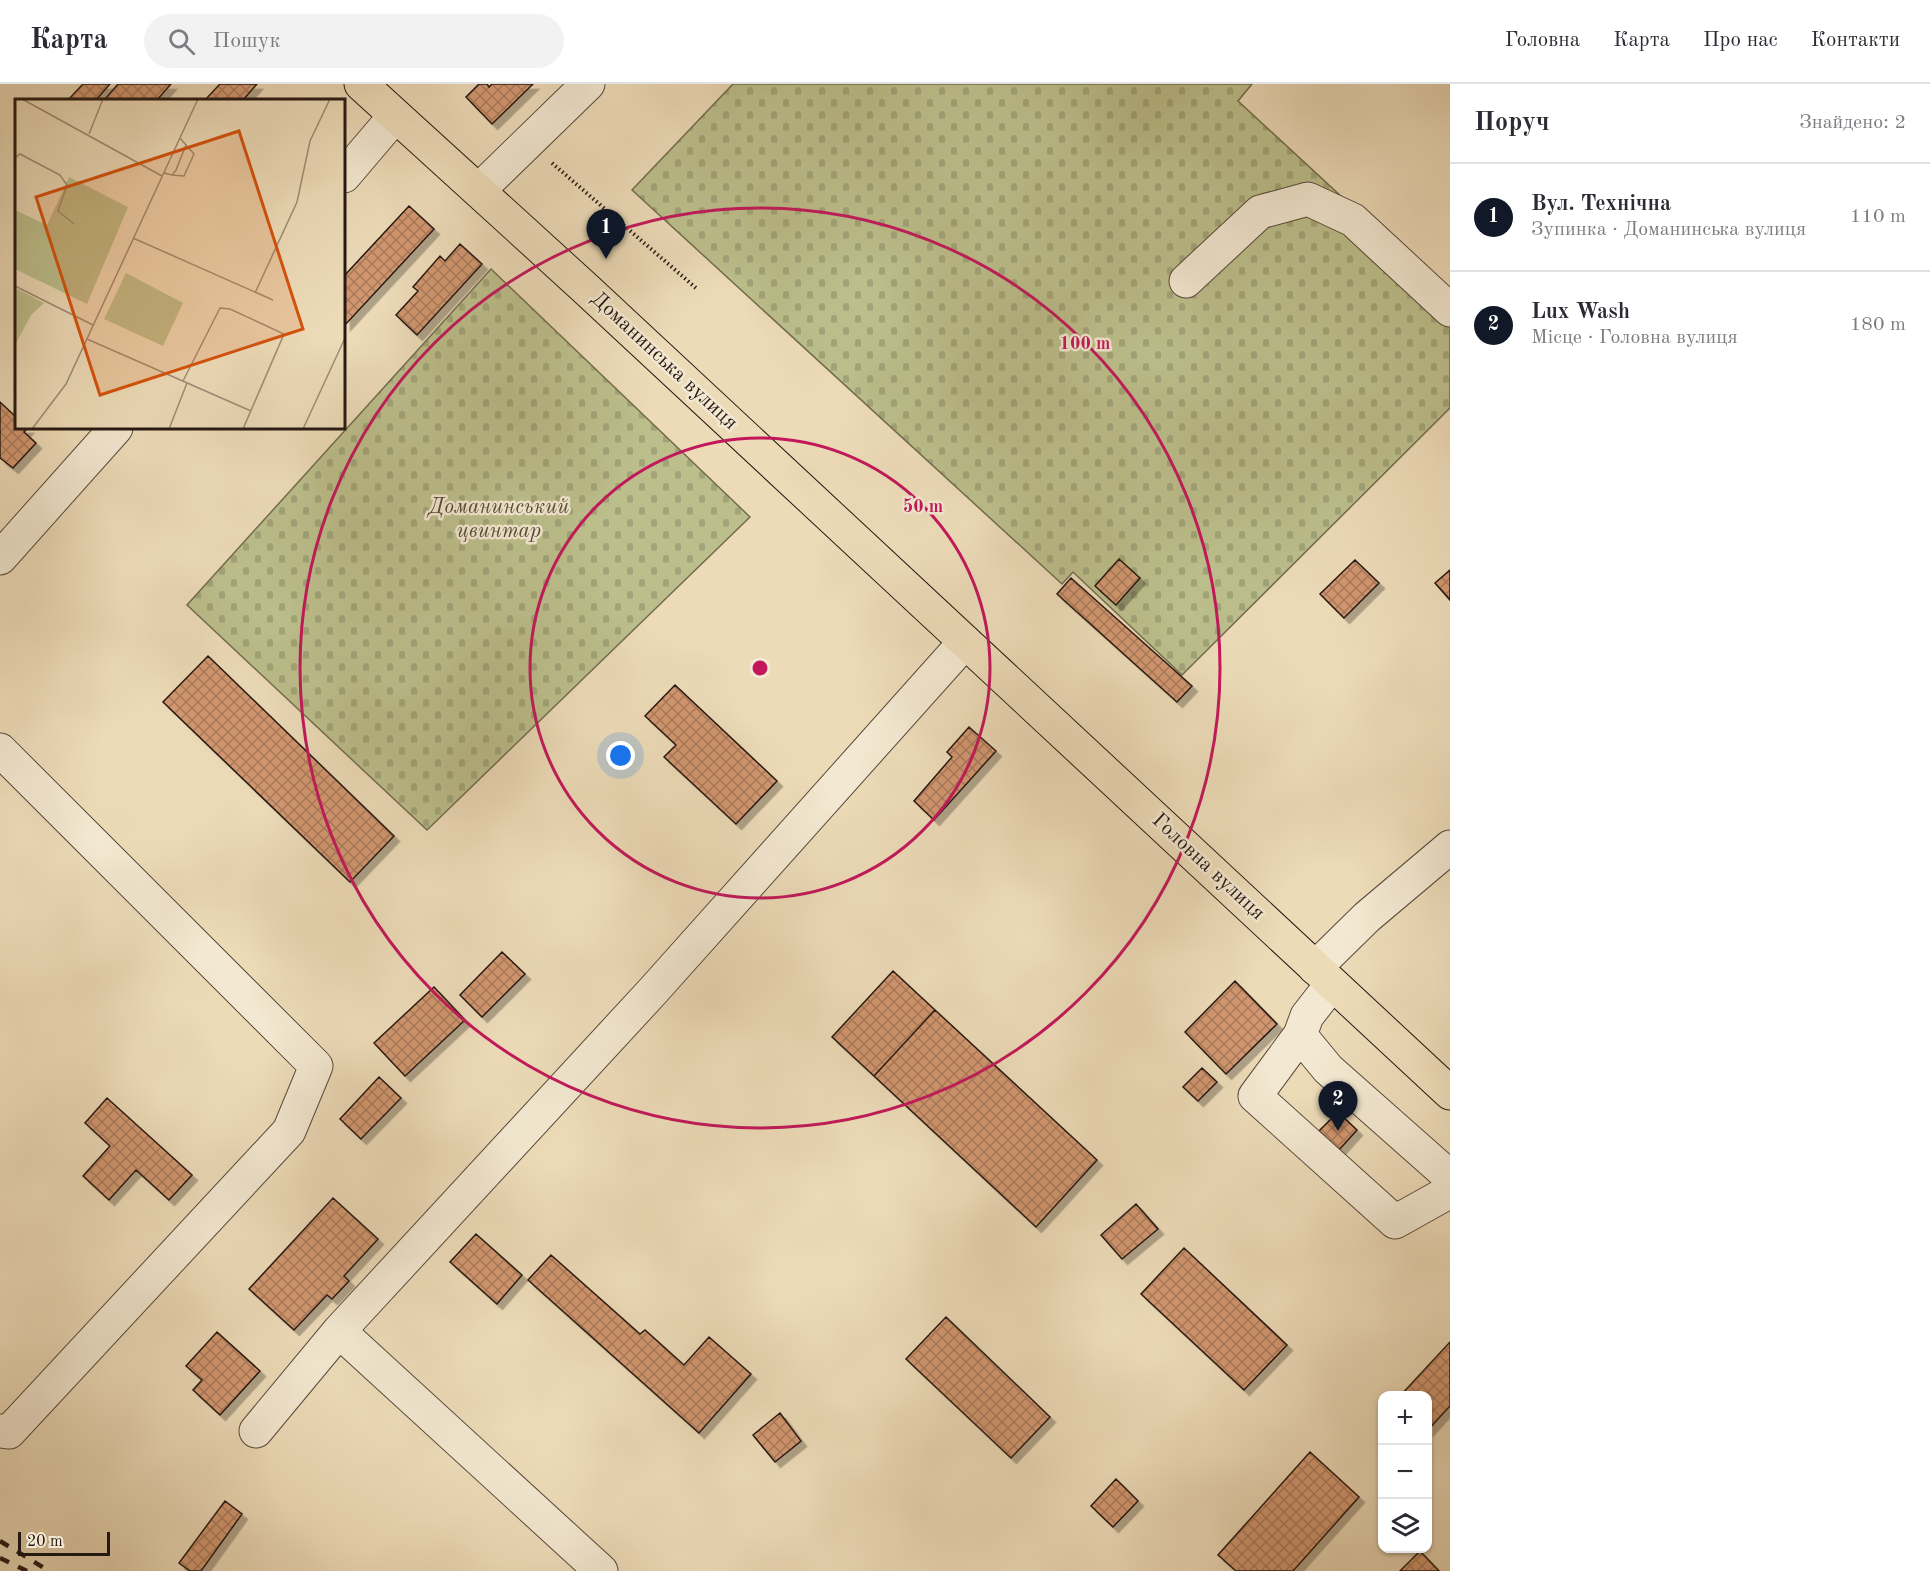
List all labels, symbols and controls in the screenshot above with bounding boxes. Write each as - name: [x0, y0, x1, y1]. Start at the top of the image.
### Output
- search box: [144, 14, 564, 68]
- icon: search: [165, 25, 198, 58]
- text: Карта: [30, 27, 108, 55]
- text: Пошук: [213, 30, 281, 52]
- text: Головна: [1505, 30, 1580, 51]
- text: Карта: [1613, 30, 1670, 51]
- text: Про нас: [1703, 30, 1778, 51]
- text: Контакти: [1811, 30, 1900, 51]
- inset map: [15, 99, 345, 429]
- text: Поруч: [1474, 110, 1550, 136]
- text: Знайдено: 2: [1799, 113, 1906, 133]
- text: Вул. Технічна: [1531, 193, 1671, 215]
- text: 1: [1488, 207, 1499, 227]
- text: 110 m: [1850, 207, 1906, 227]
- pin: 1: [586, 210, 626, 259]
- text: Зупинка · Доманинська вулиця: [1531, 220, 1806, 240]
- street label: Доманинська вулиця: [587, 288, 741, 434]
- text: Lux Wash: [1531, 301, 1630, 323]
- text: 2: [1488, 315, 1499, 335]
- text: 180 m: [1850, 315, 1906, 335]
- text: Місце · Головна вулиця: [1531, 328, 1738, 348]
- text: 100 m: [1060, 335, 1110, 353]
- park label: Доманинський цвинтар: [426, 497, 569, 542]
- text: 50 m: [903, 498, 943, 516]
- centre of rings: [750, 658, 770, 678]
- your location: [606, 741, 635, 770]
- street label: Головна вулиця: [1148, 810, 1269, 924]
- pin: 2: [1318, 1082, 1358, 1131]
- map controls: [1378, 1391, 1432, 1553]
- button: +: [1378, 1391, 1432, 1445]
- button: −: [1378, 1445, 1432, 1499]
- button: layers: [1378, 1499, 1432, 1553]
- scale bar: [18, 1529, 110, 1556]
- text: 20 m: [27, 1534, 63, 1550]

